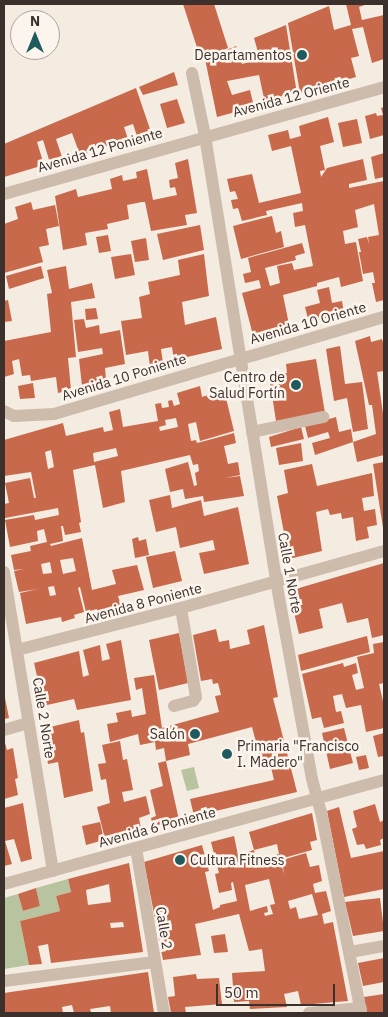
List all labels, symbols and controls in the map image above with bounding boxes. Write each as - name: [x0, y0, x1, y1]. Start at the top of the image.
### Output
- north arrow: [10, 10, 60, 60]
- text: N: [30, 12, 40, 30]
- place label: Departamentos: [194, 47, 292, 63]
- marker: Departamentos: [296, 49, 308, 61]
- street label: Avenida 12 Oriente: [231, 73, 351, 121]
- street label: Avenida 12 Poniente: [36, 124, 164, 176]
- street label: Avenida 10 Oriente: [248, 298, 368, 348]
- street label: Avenida 10 Poniente: [60, 350, 188, 404]
- place label: Centro de Salud Fortín: [209, 369, 285, 402]
- marker: Centro de Salud Fortín: [289, 378, 303, 392]
- street label: Calle 1 Norte: [275, 531, 305, 615]
- street label: Avenida 8 Poniente: [82, 579, 204, 627]
- street label: Calle 2 Norte: [29, 676, 59, 760]
- place label: Salón: [150, 726, 185, 742]
- marker: Salón: [189, 728, 201, 740]
- place label: Primaria "Francisco I. Madero": [237, 738, 359, 770]
- marker: Primaria "Francisco I. Madero": [221, 748, 233, 760]
- street label: Avenida 6 Poniente: [96, 803, 218, 851]
- place label: Cultura Fitness: [190, 852, 285, 868]
- marker: Cultura Fitness: [174, 854, 186, 866]
- street label: Calle 2: [152, 905, 176, 951]
- scale bar: [218, 974, 337, 1006]
- text: 50 m: [224, 983, 259, 1002]

